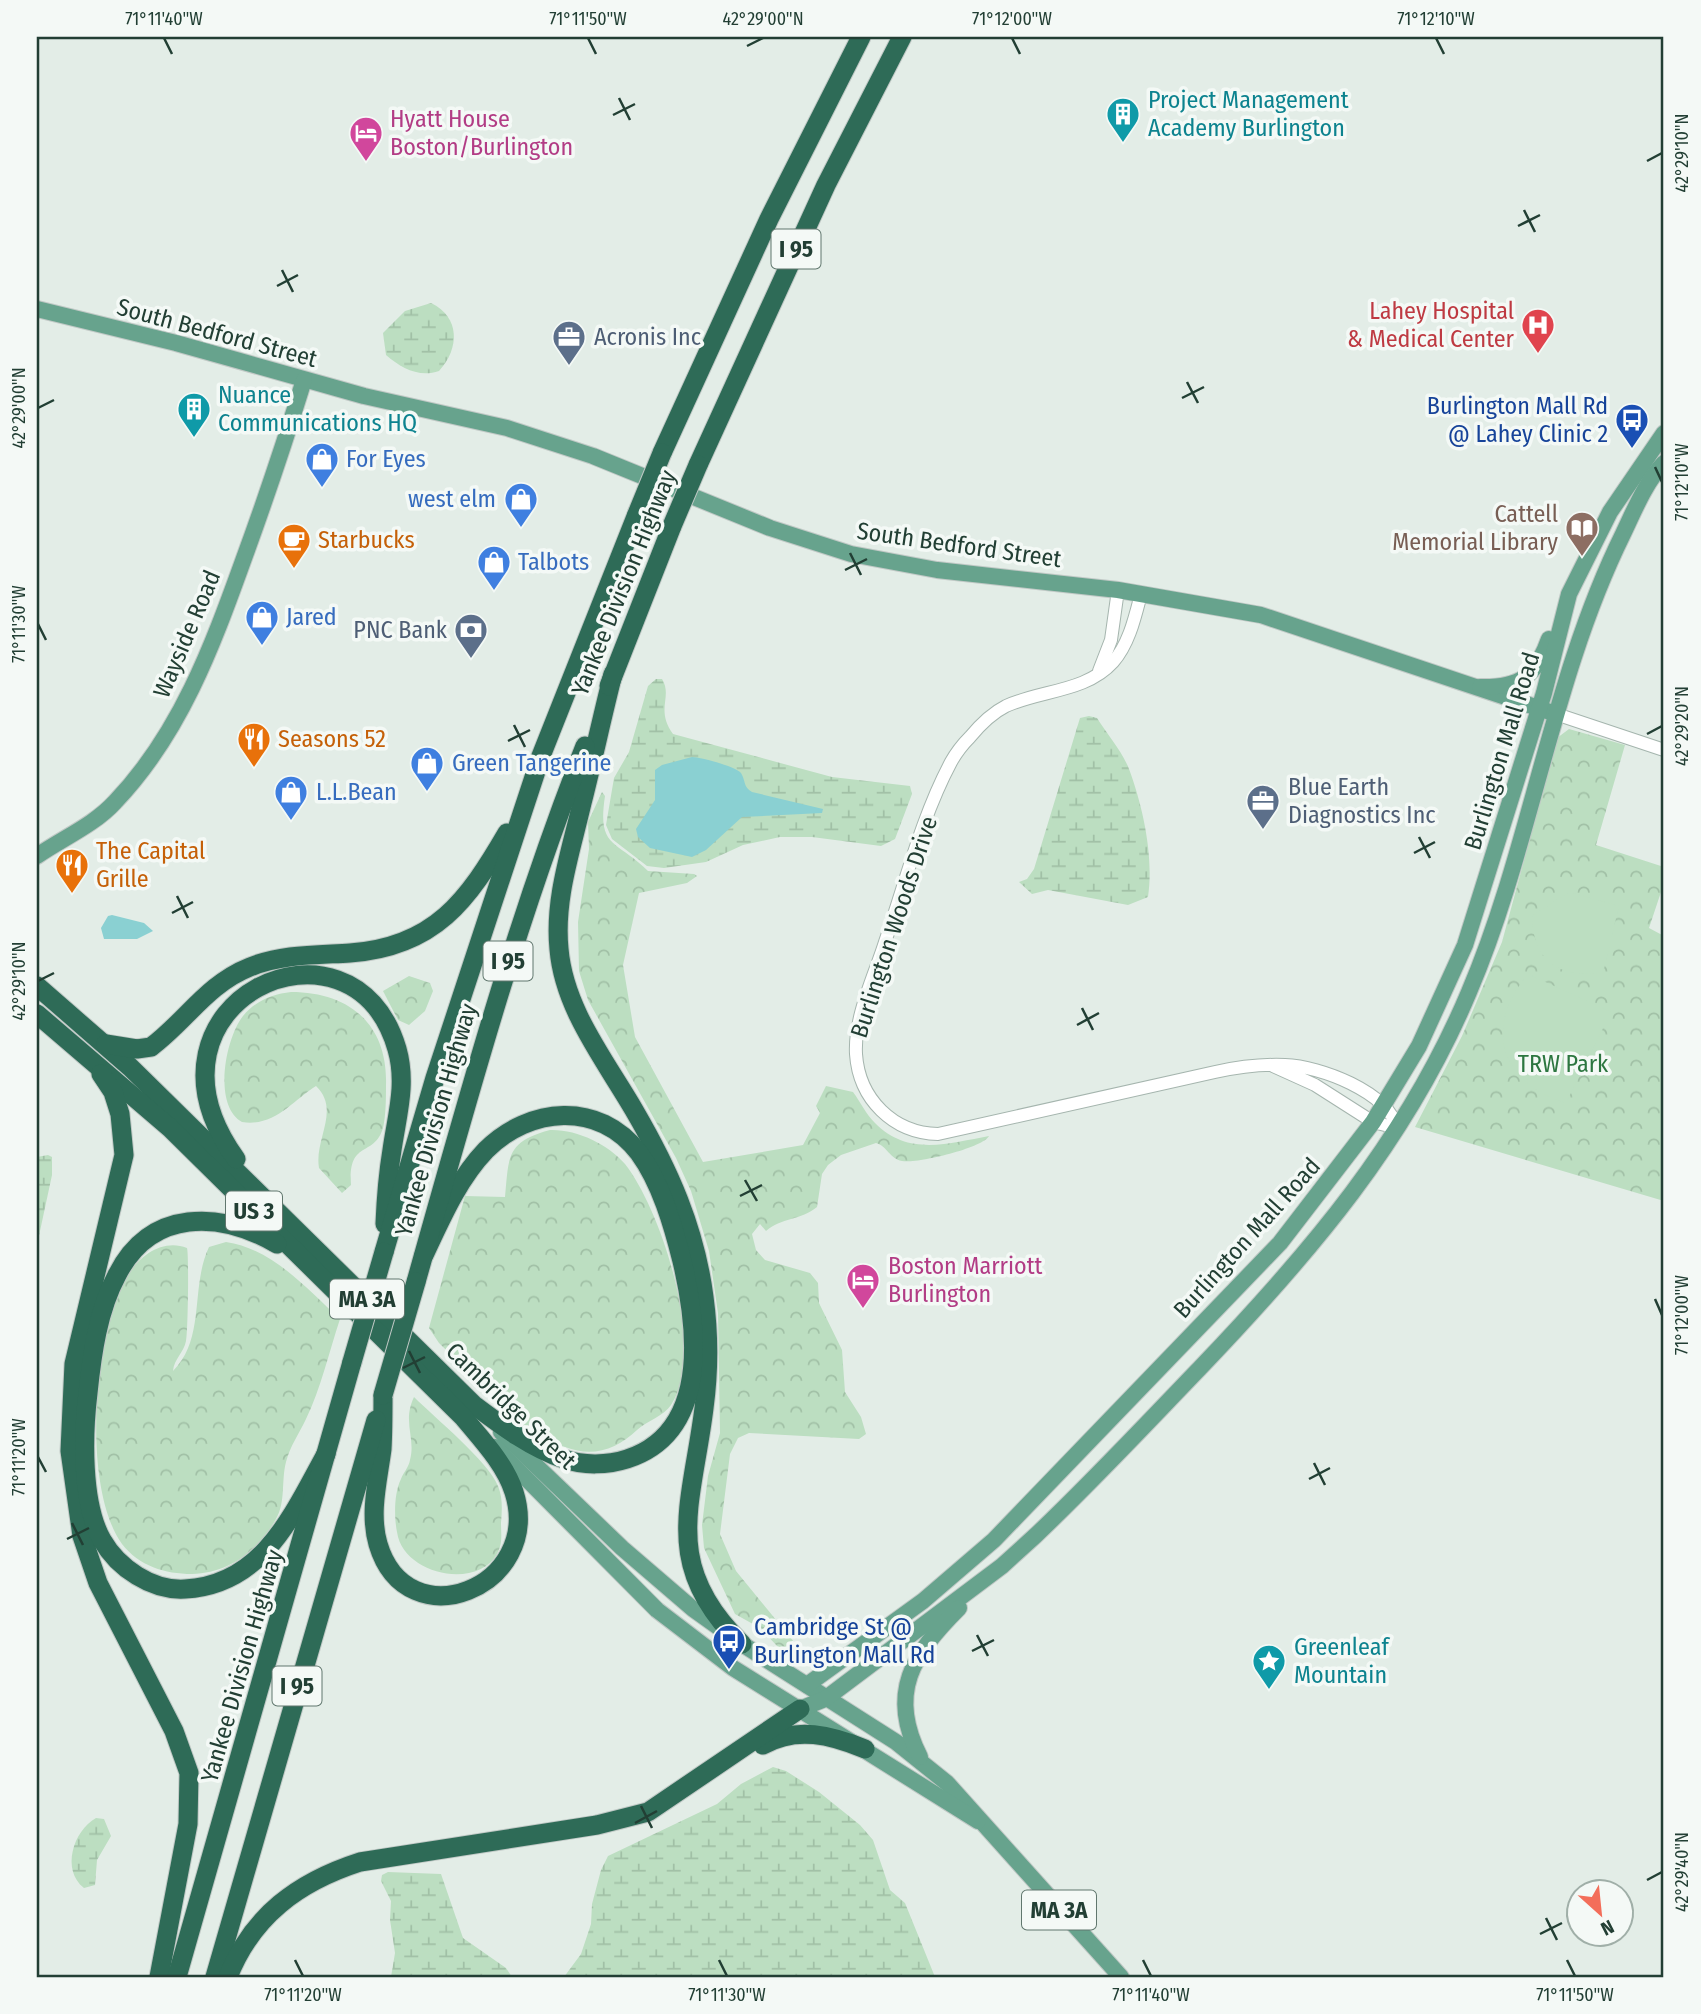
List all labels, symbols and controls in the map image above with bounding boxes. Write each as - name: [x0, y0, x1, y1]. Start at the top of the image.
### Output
- text: 71°11'40"W: [125, 8, 203, 30]
- text: 71°11'50"W: [549, 8, 627, 30]
- text: 42°29'00"N: [722, 8, 804, 30]
- text: 71°12'00"W: [972, 8, 1052, 30]
- text: 71°12'10"W: [1397, 8, 1475, 30]
- place label: Project Management Academy Burlington: [1148, 86, 1349, 142]
- building icon: Project Management Academy Burlington: [1104, 95, 1142, 144]
- place label: Hyatt House Boston/Burlington: [390, 105, 573, 161]
- text: 42°29'10"N: [1671, 113, 1693, 193]
- hotel icon: Hyatt House Boston/Burlington: [347, 114, 385, 163]
- road number: I 95: [772, 230, 820, 268]
- street label: South Bedford Street: [114, 293, 320, 373]
- place label: Lahey Hospital & Medical Center: [1347, 297, 1515, 353]
- hospital icon: Lahey Hospital & Medical Center: [1519, 306, 1557, 355]
- office icon: Acronis Inc: [550, 318, 588, 367]
- place label: Acronis Inc: [594, 323, 701, 351]
- text: 42°29'00"N: [8, 367, 30, 449]
- place label: Nuance Communications HQ: [218, 381, 417, 437]
- building icon: Nuance Communications HQ: [175, 390, 213, 439]
- place label: Burlington Mall Rd @ Lahey Clinic 2: [1427, 392, 1608, 448]
- bus stop icon: Burlington Mall Rd @ Lahey Clinic 2: [1613, 401, 1651, 450]
- shop icon: For Eyes: [303, 440, 341, 489]
- text: 71°12'10"W: [1671, 443, 1693, 521]
- place label: For Eyes: [346, 445, 426, 473]
- street label: Yankee Division Highway: [566, 466, 682, 700]
- shop icon: west elm: [502, 480, 540, 529]
- place label: west elm: [408, 485, 496, 513]
- place label: Cattell Memorial Library: [1392, 500, 1558, 556]
- library icon: Cattell Memorial Library: [1563, 509, 1601, 558]
- street label: South Bedford Street: [855, 517, 1063, 573]
- cafe icon: Starbucks: [275, 521, 313, 570]
- place label: Starbucks: [318, 526, 415, 554]
- shop icon: Talbots: [475, 543, 513, 592]
- place label: Talbots: [518, 548, 589, 576]
- street label: Wayside Road: [148, 566, 226, 702]
- text: 71°11'30"W: [8, 585, 30, 663]
- shop icon: Jared: [243, 598, 281, 647]
- place label: Jared: [286, 603, 337, 631]
- bank icon: PNC Bank: [452, 611, 490, 660]
- place label: PNC Bank: [353, 616, 448, 644]
- street label: Burlington Mall Road: [1459, 649, 1545, 853]
- text: 42°29'20"N: [1671, 686, 1693, 766]
- restaurant icon: Seasons 52: [235, 720, 273, 769]
- place label: Seasons 52: [278, 725, 386, 753]
- shop icon: Green Tangerine: [408, 744, 446, 793]
- place label: Green Tangerine: [452, 749, 611, 777]
- shop icon: L.L.Bean: [272, 773, 310, 822]
- place label: Blue Earth Diagnostics Inc: [1288, 773, 1436, 829]
- place label: L.L.Bean: [316, 778, 397, 806]
- office icon: Blue Earth Diagnostics Inc: [1244, 782, 1282, 831]
- street label: Burlington Woods Drive: [845, 813, 943, 1041]
- place label: The Capital Grille: [96, 837, 205, 893]
- restaurant icon: The Capital Grille: [53, 846, 91, 895]
- text: 42°29'10"N: [8, 941, 30, 1021]
- road number: I 95: [484, 942, 532, 980]
- street label: Yankee Division Highway: [389, 1000, 483, 1240]
- park label: TRW Park: [1518, 1050, 1609, 1078]
- street label: Burlington Mall Road: [1168, 1152, 1326, 1324]
- road number: US 3: [226, 1192, 282, 1230]
- place label: Boston Marriott Burlington: [888, 1252, 1042, 1308]
- hotel icon: Boston Marriott Burlington: [844, 1261, 882, 1310]
- text: 71°12'00"W: [1671, 1275, 1693, 1355]
- road number: MA 3A: [330, 1280, 404, 1318]
- street label: Cambridge Street: [440, 1337, 582, 1475]
- text: 71°11'20"W: [8, 1418, 30, 1496]
- street label: Yankee Division Highway: [195, 1546, 289, 1786]
- place label: Cambridge St @ Burlington Mall Rd: [754, 1613, 935, 1669]
- bus stop icon: Cambridge St @ Burlington Mall Rd: [710, 1622, 748, 1671]
- place label: Greenleaf Mountain: [1294, 1633, 1390, 1689]
- place icon: Greenleaf Mountain: [1250, 1642, 1288, 1691]
- road number: I 95: [272, 1666, 322, 1706]
- text: 42°29'40"N: [1671, 1832, 1693, 1912]
- north arrow: [1564, 1878, 1634, 1948]
- road number: MA 3A: [1022, 1890, 1096, 1929]
- text: N: [1597, 1915, 1618, 1941]
- text: 71°11'20"W: [264, 1984, 342, 2006]
- text: 71°11'30"W: [688, 1984, 766, 2006]
- text: 71°11'40"W: [1112, 1984, 1190, 2006]
- text: 71°11'50"W: [1536, 1984, 1614, 2006]

